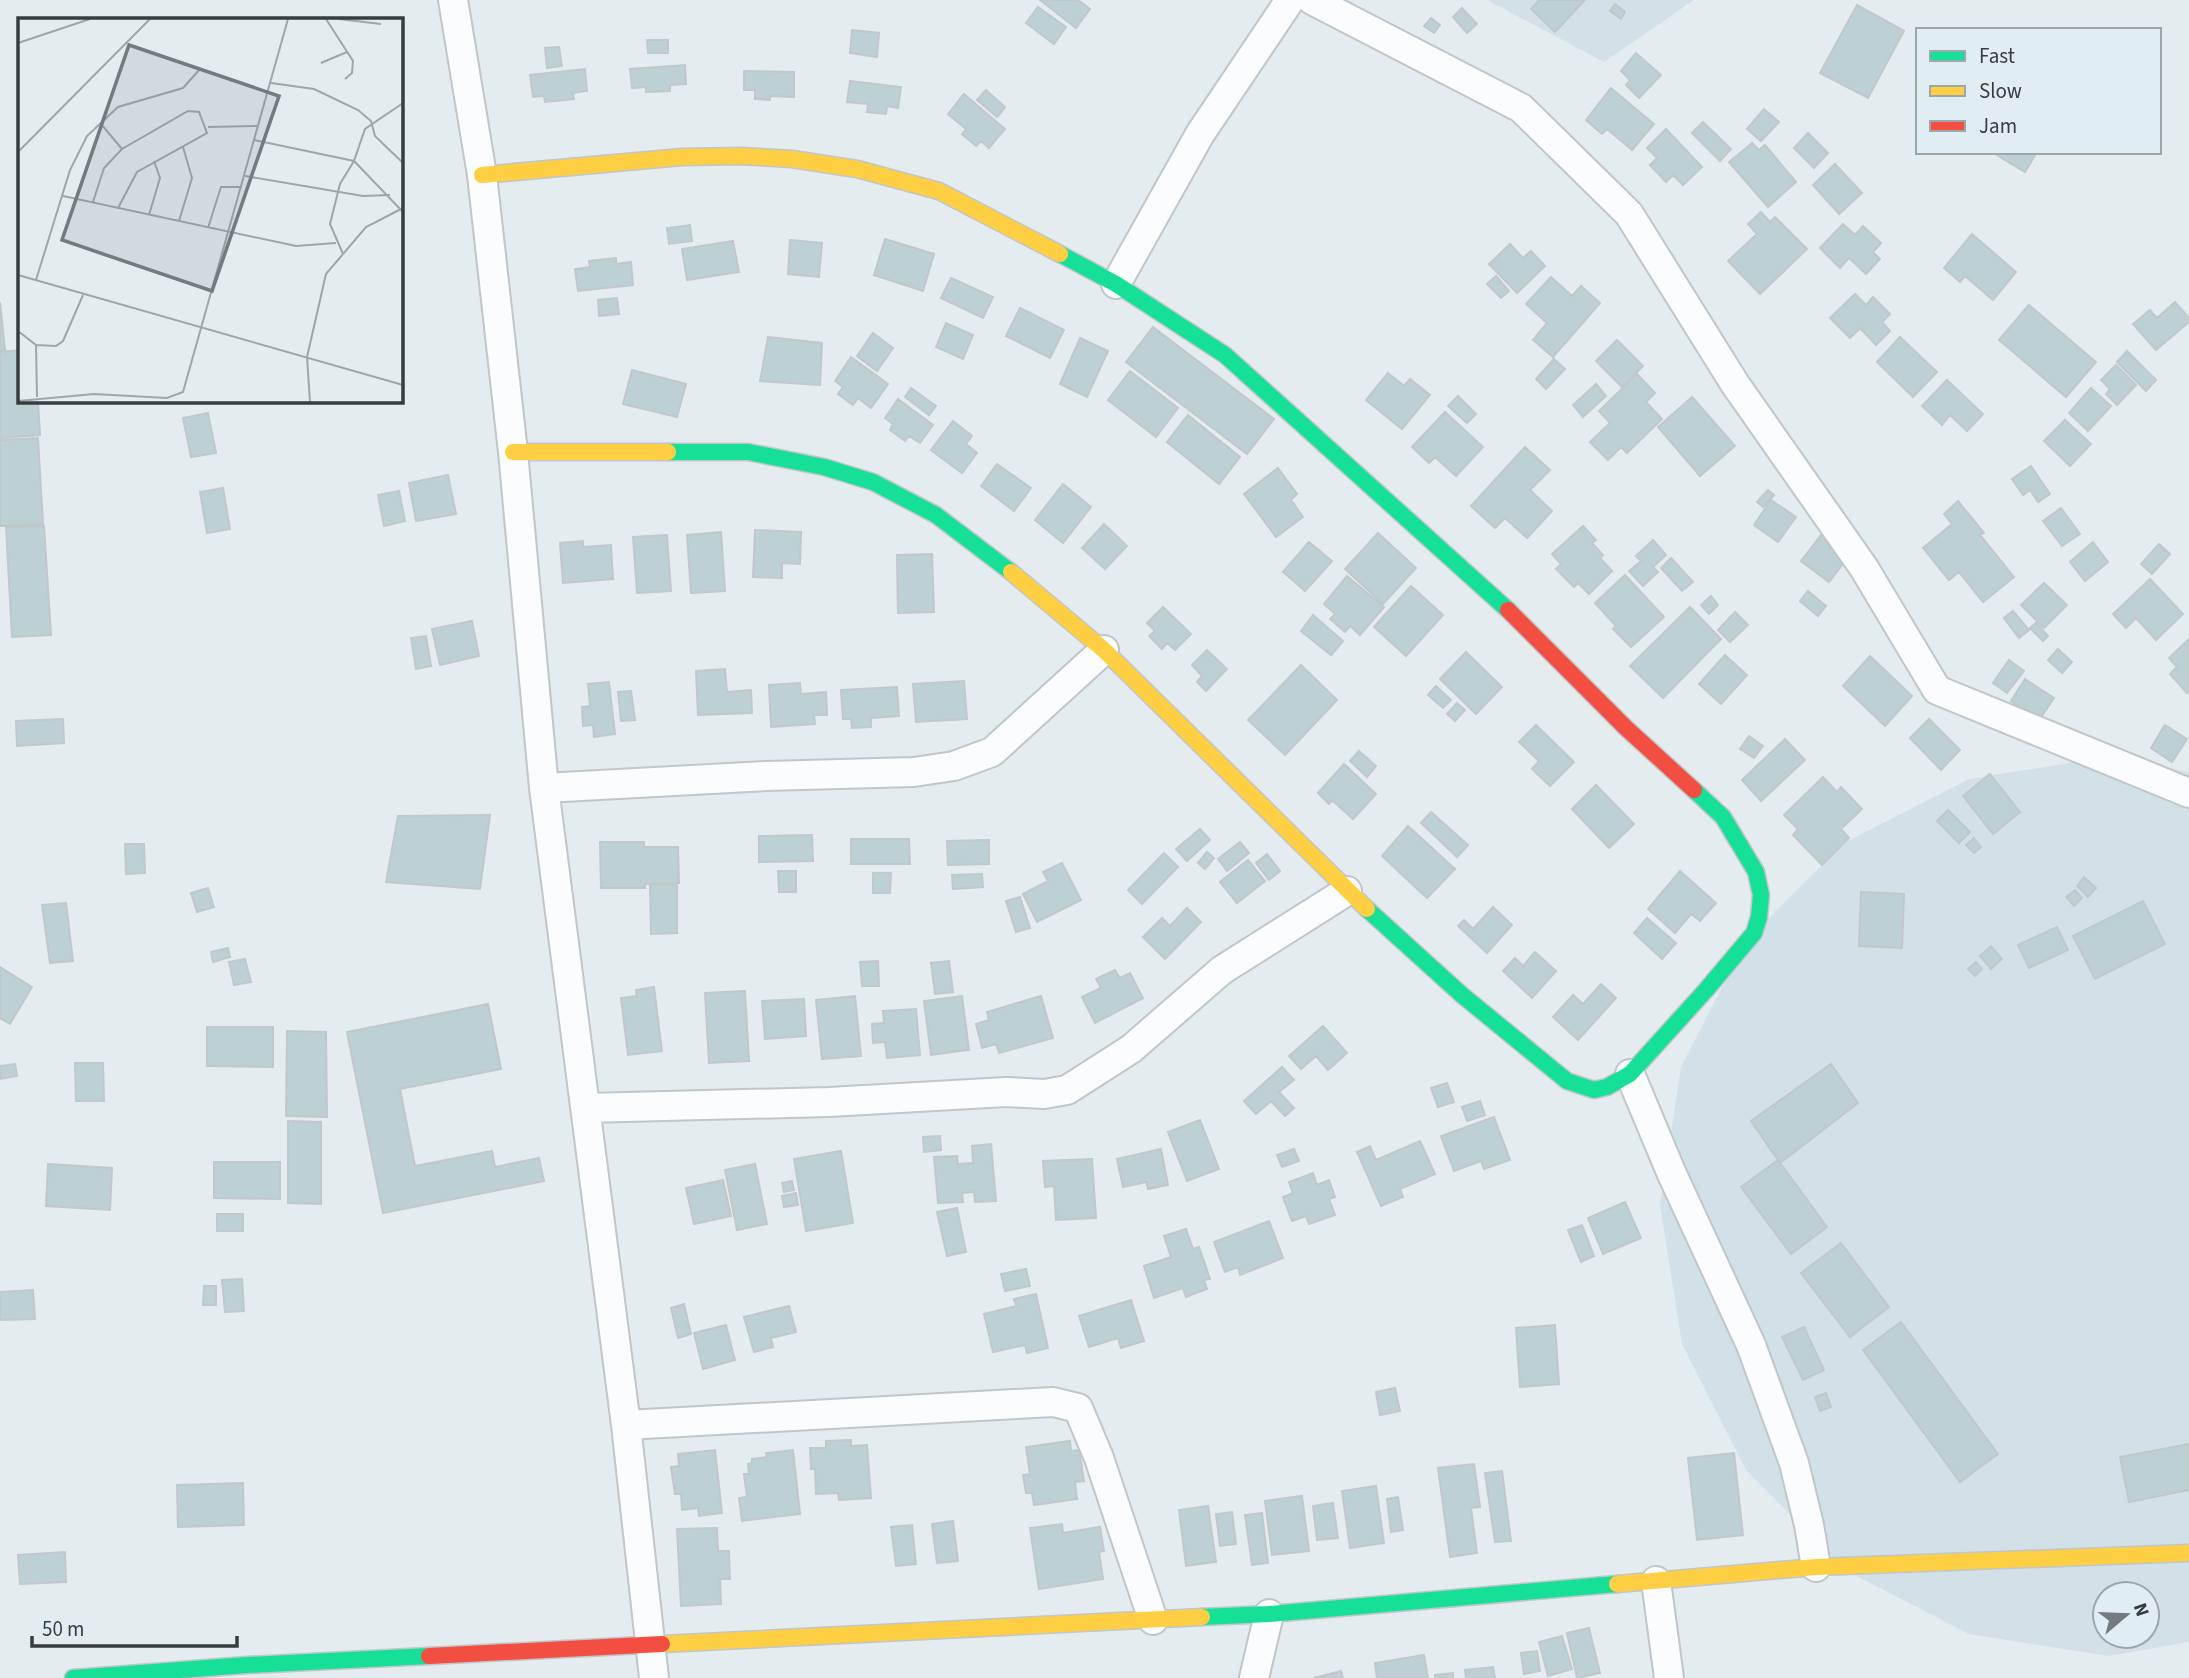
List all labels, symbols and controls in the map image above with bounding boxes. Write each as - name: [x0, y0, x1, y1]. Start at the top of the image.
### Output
- inset map: [18, 18, 402, 402]
- legend: [1916, 28, 2161, 154]
- text: Fast: [1979, 41, 2015, 71]
- text: Slow: [1979, 76, 2022, 106]
- text: Jam: [1979, 111, 2017, 141]
- north arrow: [2091, 1580, 2161, 1650]
- text: N: [2126, 1600, 2155, 1620]
- scale bar: [32, 1604, 236, 1648]
- text: 50 m: [42, 1614, 84, 1644]

